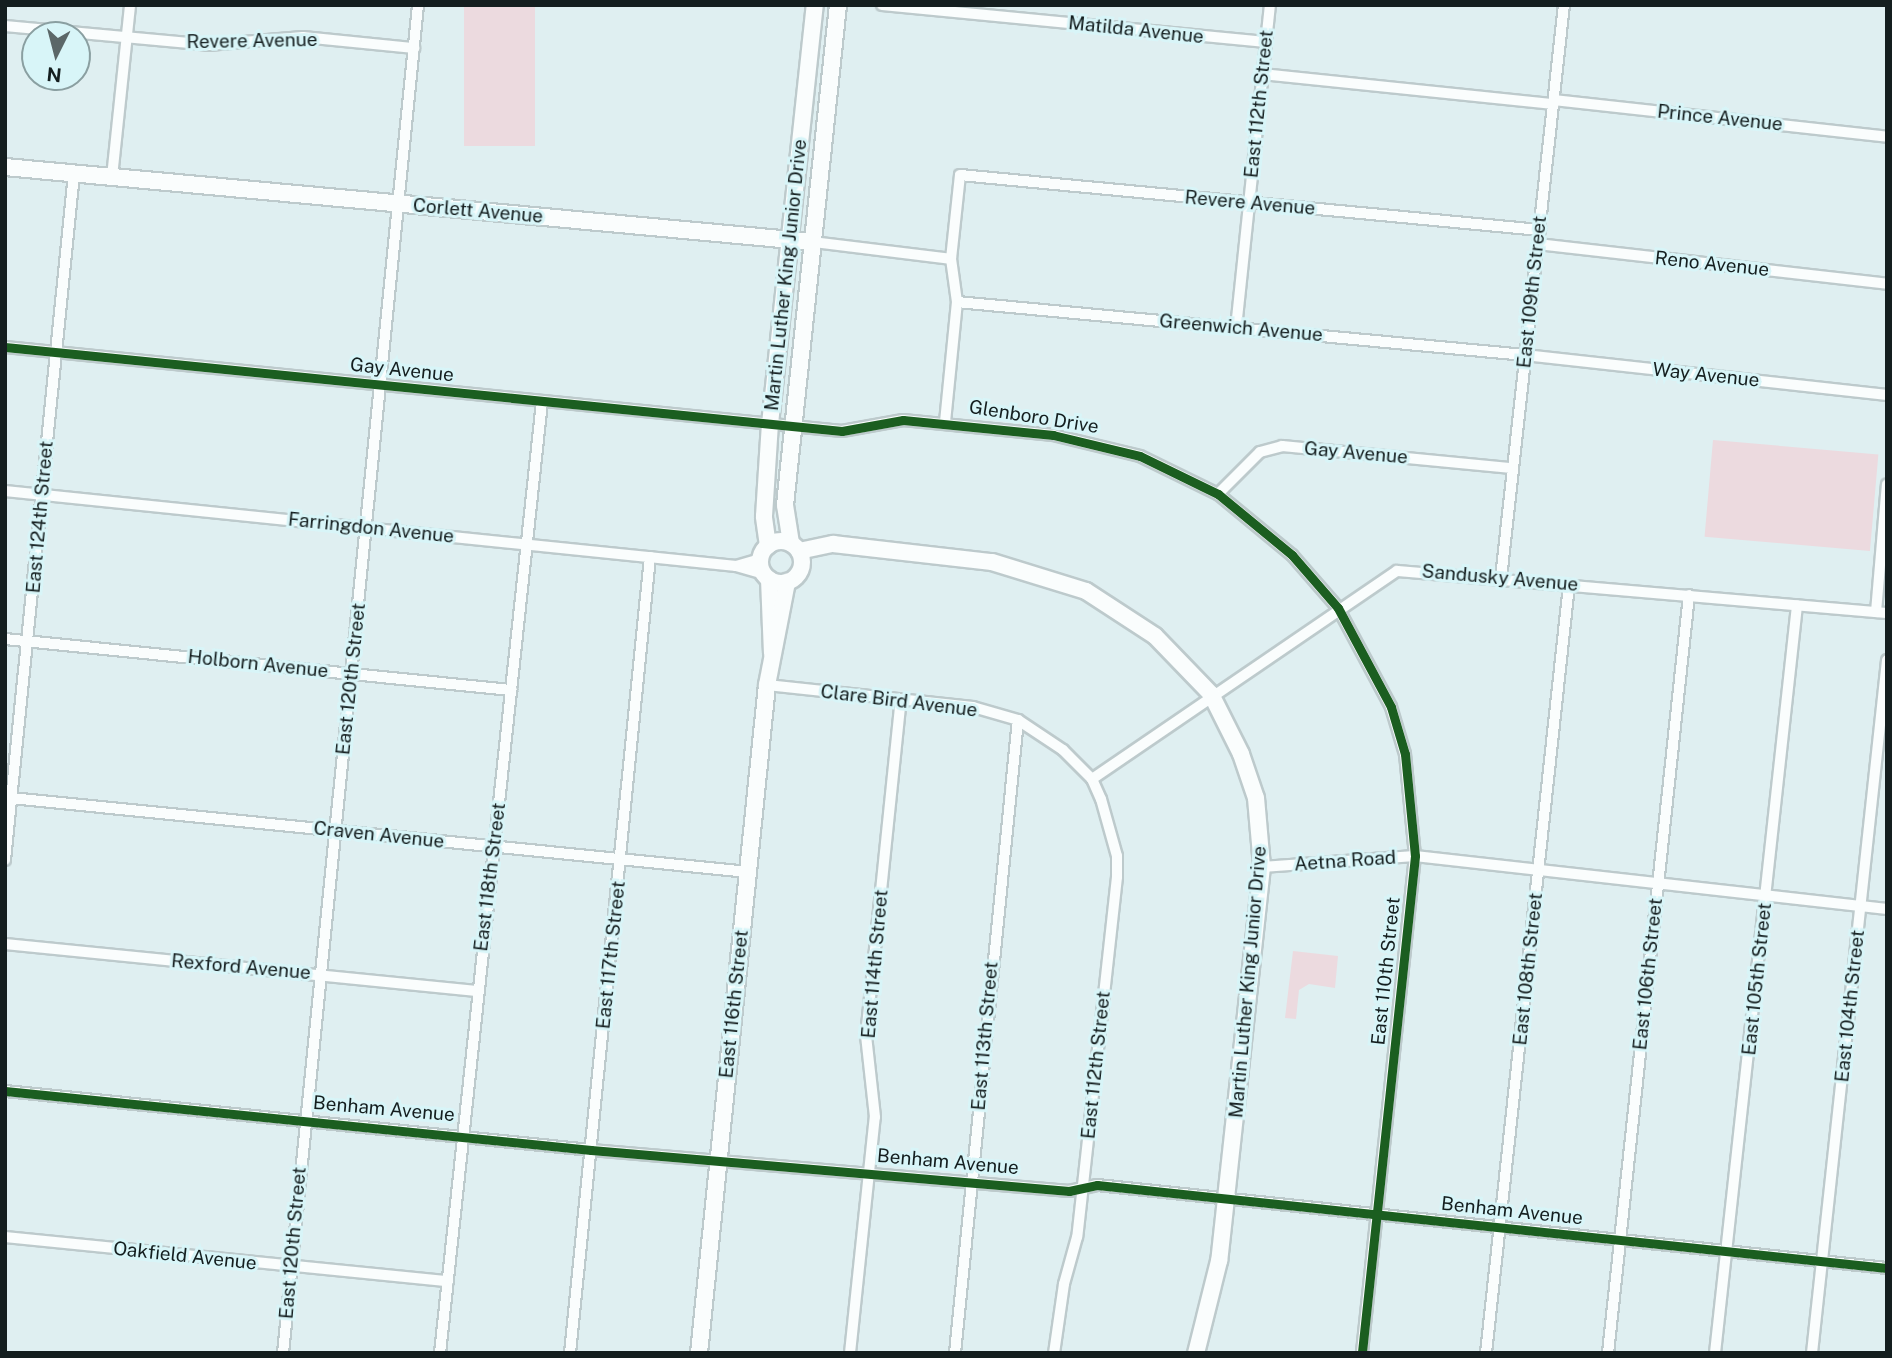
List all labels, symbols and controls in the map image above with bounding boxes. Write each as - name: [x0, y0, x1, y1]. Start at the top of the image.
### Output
- street label: Matilda Avenue: [1067, 12, 1205, 48]
- north arrow: [21, 21, 91, 91]
- street label: Revere Avenue: [186, 28, 318, 54]
- street label: East 112th Street: [1240, 29, 1278, 179]
- text: N: [45, 63, 63, 87]
- street label: Prince Avenue: [1656, 100, 1784, 136]
- street label: Martin Luther King Junior Drive: [760, 138, 812, 412]
- street label: Revere Avenue: [1184, 186, 1316, 220]
- street label: Corlett Avenue: [412, 194, 544, 228]
- street label: East 109th Street: [1513, 215, 1551, 369]
- street label: Reno Avenue: [1654, 247, 1770, 281]
- street label: Greenwich Avenue: [1158, 309, 1324, 347]
- street label: Gay Avenue: [349, 353, 455, 387]
- street label: Way Avenue: [1651, 358, 1761, 392]
- street label: Glenboro Drive: [967, 395, 1101, 439]
- street label: Gay Avenue: [1303, 437, 1409, 469]
- street label: East 124th Street: [22, 440, 58, 594]
- street label: Farringdon Avenue: [287, 508, 455, 548]
- street label: Sandusky Avenue: [1421, 560, 1579, 596]
- street label: East 120th Street: [332, 602, 370, 756]
- street label: Holborn Avenue: [187, 645, 329, 683]
- street label: Clare Bird Avenue: [819, 680, 979, 722]
- street label: East 118th Street: [470, 801, 510, 953]
- street label: Craven Avenue: [312, 817, 446, 853]
- street label: Martin Luther King Junior Drive: [1225, 845, 1271, 1119]
- street label: Aetna Road: [1293, 846, 1397, 876]
- street label: East 117th Street: [592, 880, 630, 1030]
- street label: East 114th Street: [857, 889, 893, 1039]
- street label: East 108th Street: [1509, 891, 1547, 1047]
- street label: East 110th Street: [1367, 896, 1405, 1046]
- street label: East 106th Street: [1629, 897, 1667, 1051]
- street label: East 105th Street: [1738, 901, 1776, 1057]
- street label: East 116th Street: [715, 929, 753, 1079]
- street label: East 104th Street: [1831, 929, 1869, 1083]
- street label: Rexford Avenue: [170, 950, 312, 984]
- street label: East 113th Street: [967, 961, 1003, 1111]
- street label: East 112th Street: [1077, 990, 1115, 1140]
- street label: Benham Avenue: [312, 1091, 456, 1127]
- street label: Benham Avenue: [876, 1144, 1020, 1180]
- street label: East 120th Street: [275, 1166, 311, 1320]
- street label: Benham Avenue: [1440, 1192, 1584, 1230]
- street label: Oakfield Avenue: [112, 1237, 258, 1275]

